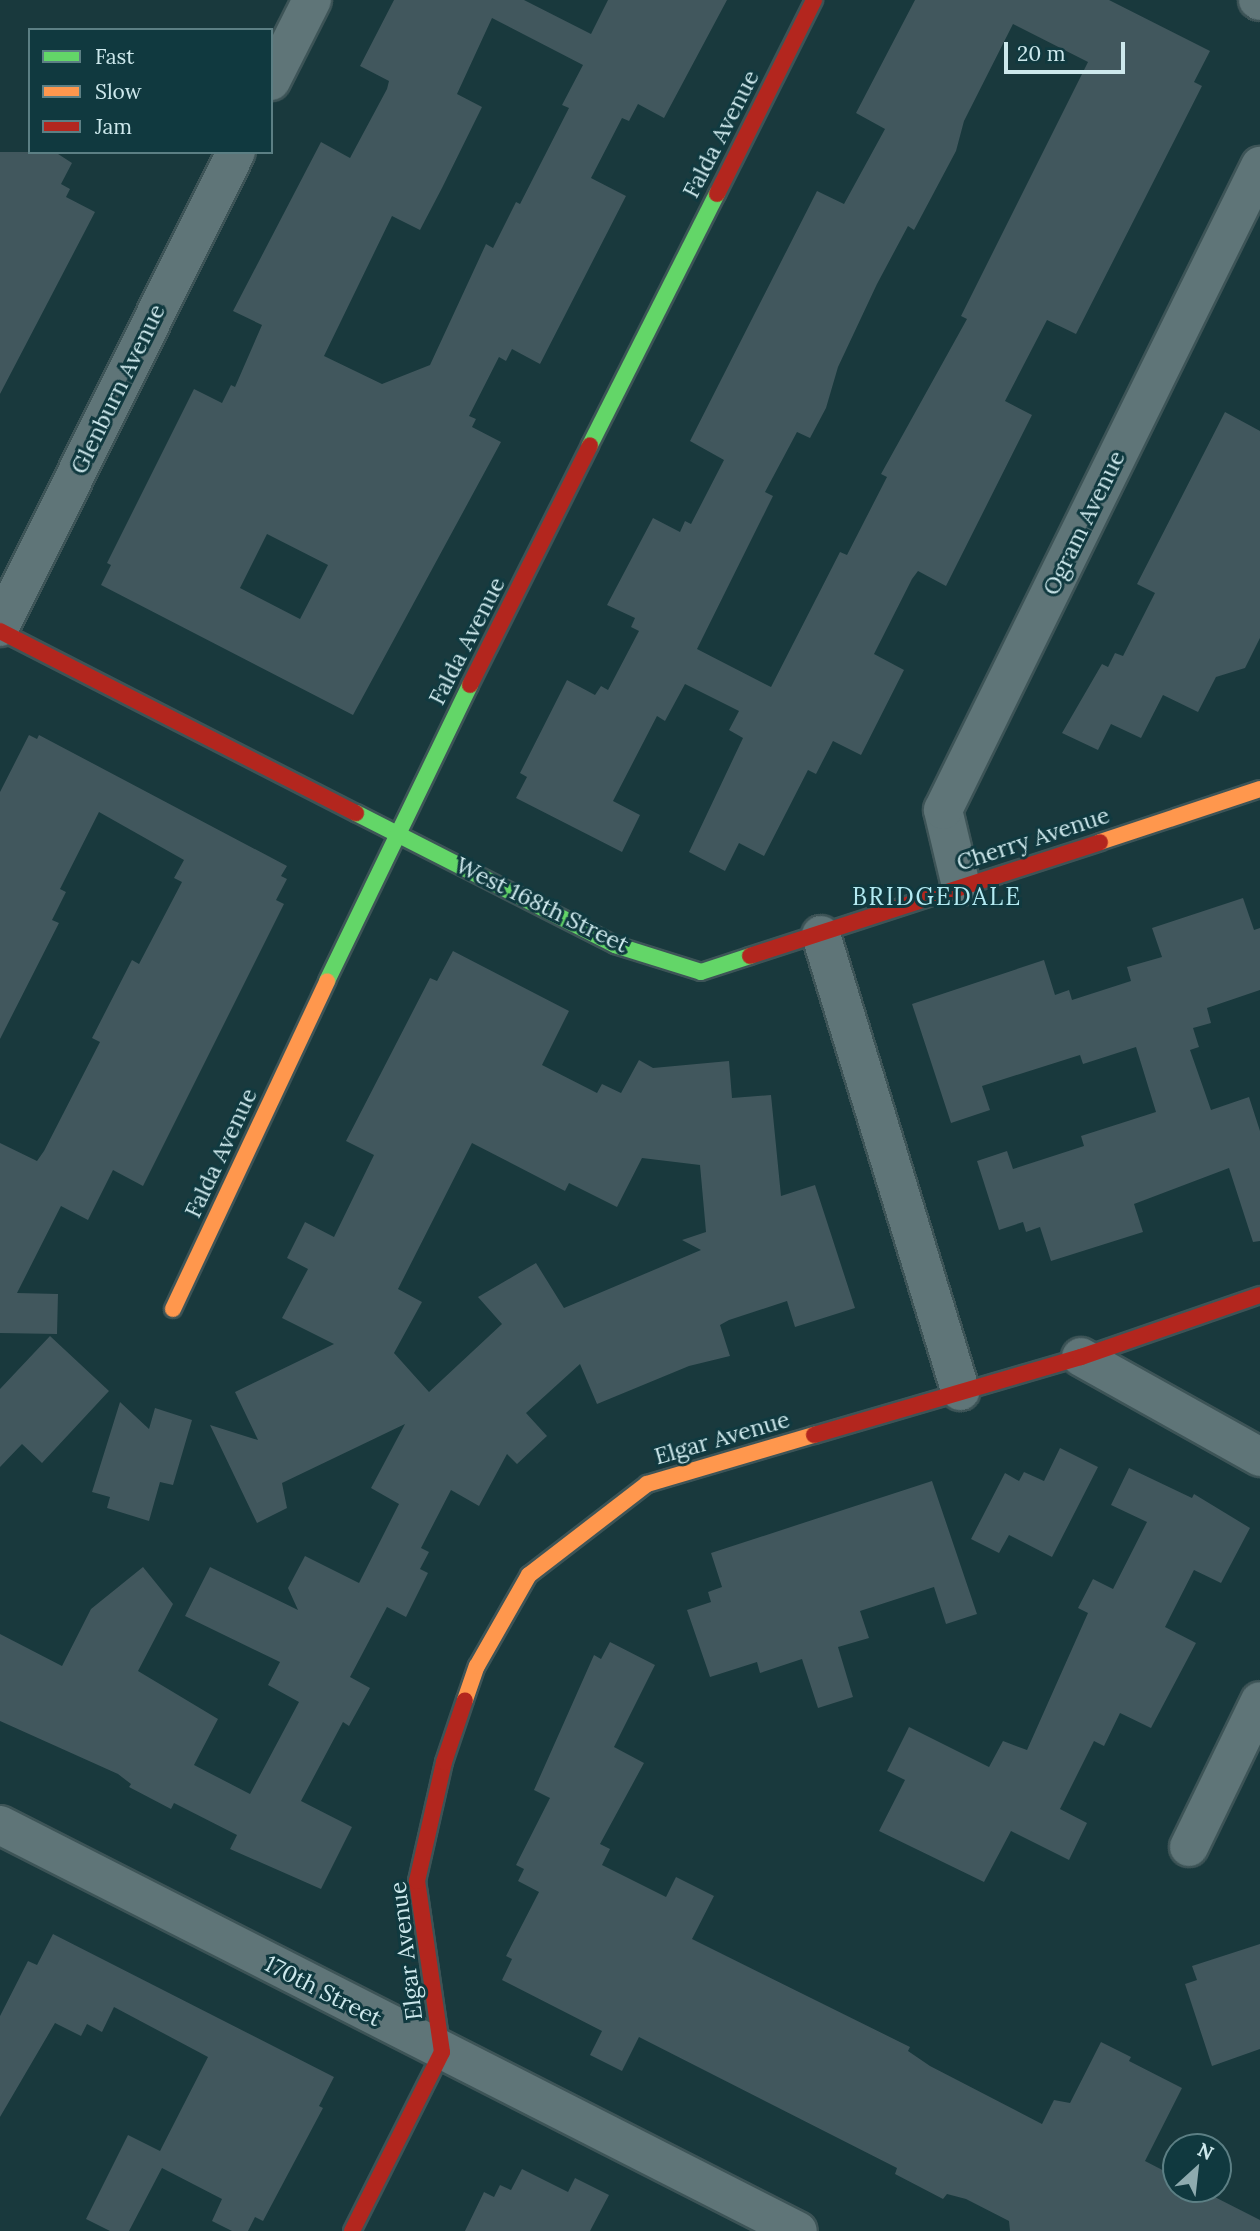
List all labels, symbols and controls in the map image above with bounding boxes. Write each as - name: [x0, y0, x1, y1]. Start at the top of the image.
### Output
- legend: [28, 28, 273, 154]
- scale bar: [1008, 28, 1129, 72]
- text: 20 m: [1017, 40, 1066, 67]
- text: Fast: [95, 43, 134, 70]
- street label: Falda Avenue: [677, 66, 765, 202]
- text: Slow: [95, 78, 142, 105]
- text: Jam: [95, 113, 132, 140]
- street label: Glenburn Avenue: [65, 300, 171, 478]
- street label: Ogram Avenue: [1037, 446, 1131, 600]
- street label: Falda Avenue: [423, 573, 511, 709]
- street label: Cherry Avenue: [953, 801, 1113, 877]
- street label: West 168th Street: [451, 851, 633, 959]
- district label: BRIDGEDALE: [853, 883, 1021, 911]
- street label: Falda Avenue: [179, 1084, 263, 1222]
- street label: Elgar Avenue: [651, 1406, 793, 1470]
- street label: Elgar Avenue: [384, 1880, 428, 2022]
- street label: 170th Street: [260, 1950, 386, 2032]
- north arrow: [1162, 2133, 1232, 2203]
- text: N: [1194, 2137, 1218, 2165]

